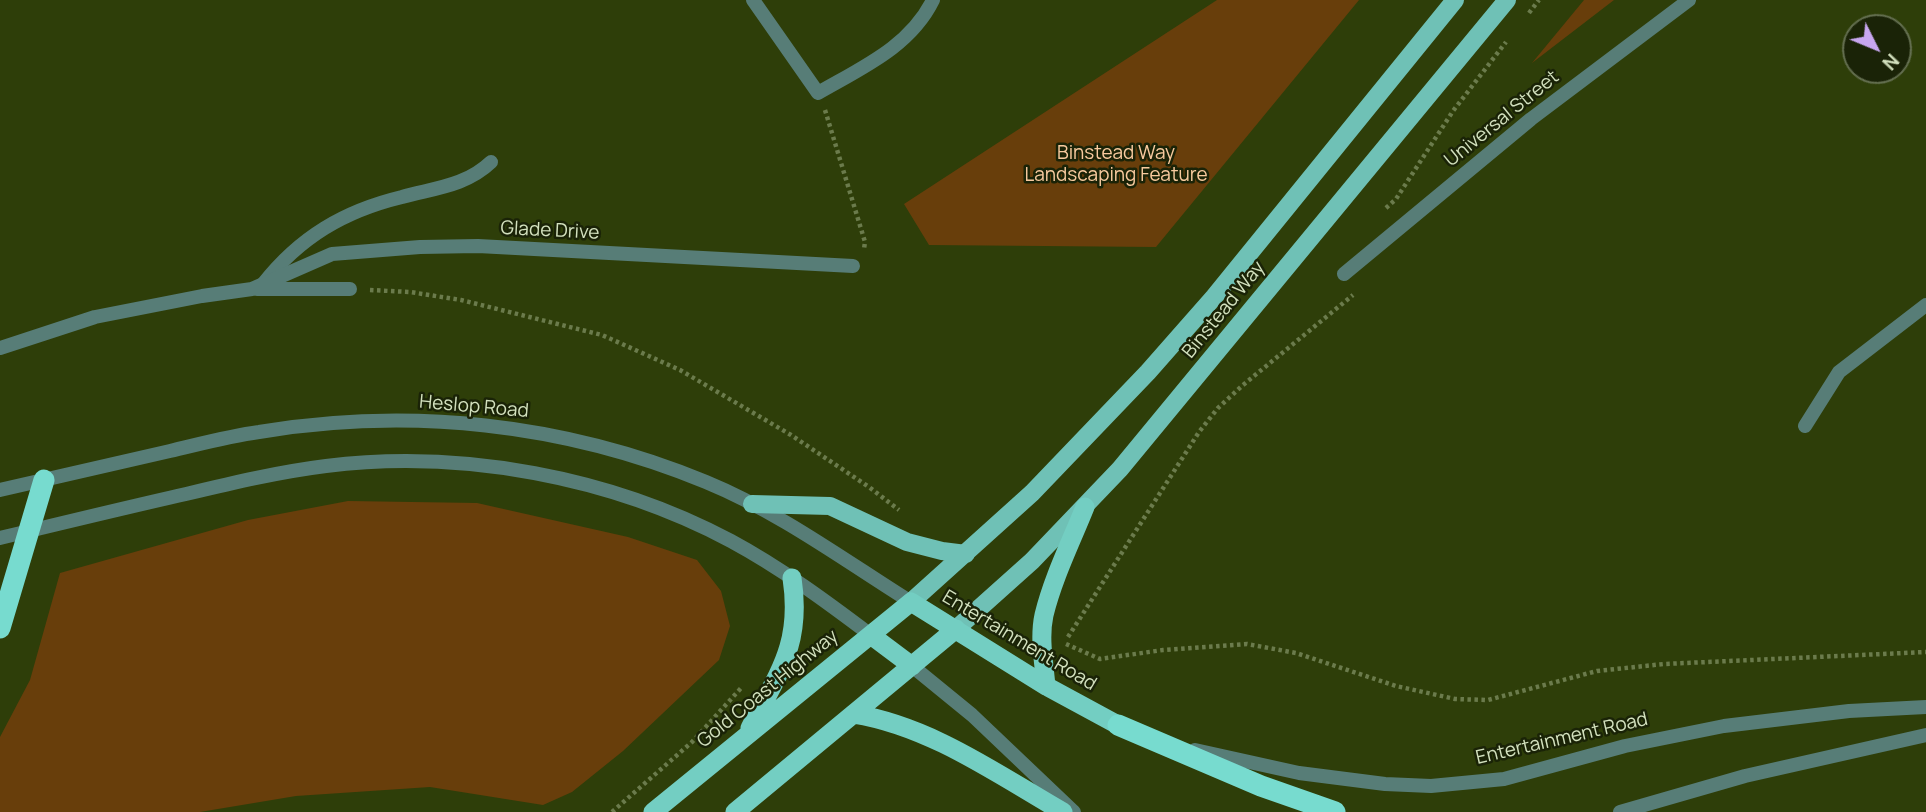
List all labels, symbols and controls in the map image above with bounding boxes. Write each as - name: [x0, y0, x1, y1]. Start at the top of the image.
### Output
- north arrow: [1842, 14, 1912, 84]
- text: N: [1877, 48, 1905, 76]
- street label: Universal Street: [1440, 66, 1564, 172]
- park label: Binstead Way Landscaping Feature: [1024, 143, 1208, 187]
- street label: Glade Drive: [500, 217, 600, 245]
- street label: Binstead Way: [1178, 257, 1270, 363]
- street label: Heslop Road: [418, 391, 530, 423]
- street label: Entertainment Road: [938, 586, 1100, 696]
- street label: Gold Coast Highway: [693, 625, 843, 753]
- street label: Entertainment Road: [1474, 708, 1650, 770]

